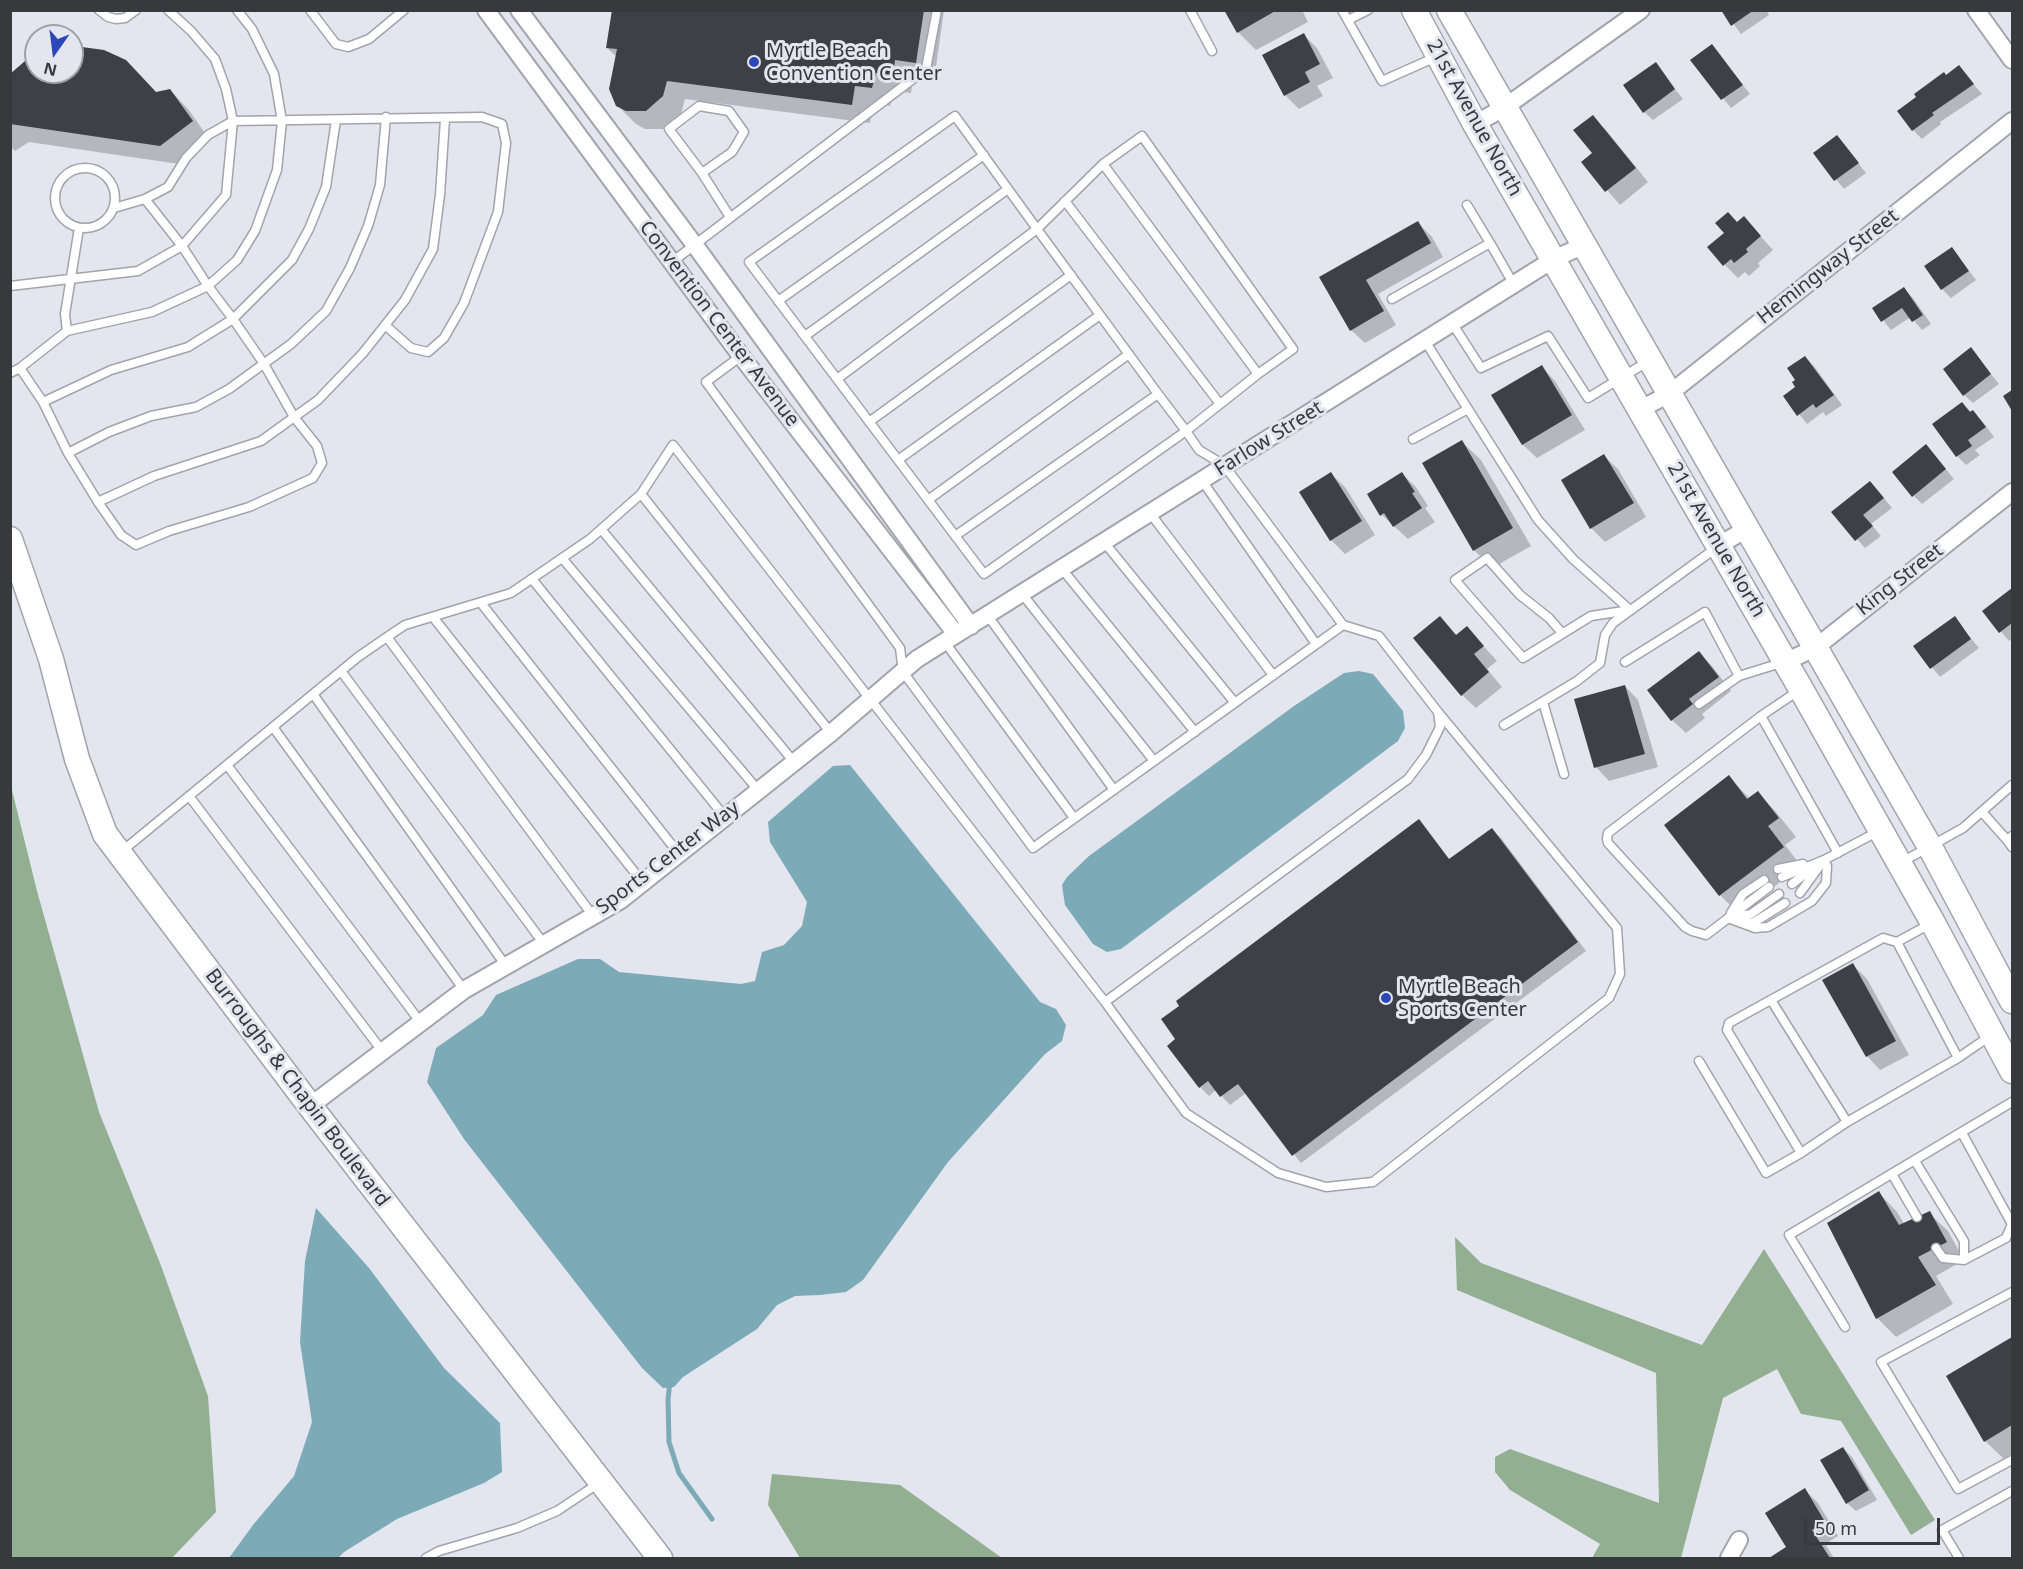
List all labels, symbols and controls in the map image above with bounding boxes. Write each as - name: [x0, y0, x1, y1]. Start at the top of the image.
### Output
- north arrow: [24, 24, 84, 84]
- street label: 21st Avenue North: [1421, 35, 1527, 201]
- place label: Myrtle Beach Convention Center: [766, 39, 942, 86]
- marker: Myrtle Beach Convention Center: [747, 55, 761, 69]
- text: N: [41, 57, 59, 82]
- street label: Hemingway Street: [1753, 204, 1903, 330]
- street label: Convention Center Avenue: [634, 216, 804, 432]
- street label: Farlow Street: [1210, 396, 1328, 482]
- street label: 21st Avenue North: [1662, 458, 1770, 622]
- street label: King Street: [1852, 539, 1948, 621]
- street label: Sports Center Way: [591, 796, 745, 920]
- street label: Burroughs & Chapin Boulevard: [200, 964, 394, 1212]
- place label: Myrtle Beach Sports Center: [1398, 975, 1527, 1022]
- marker: Myrtle Beach Sports Center: [1379, 991, 1393, 1005]
- scale bar: [1807, 1506, 1944, 1544]
- text: 50 m: [1815, 1516, 1857, 1540]

